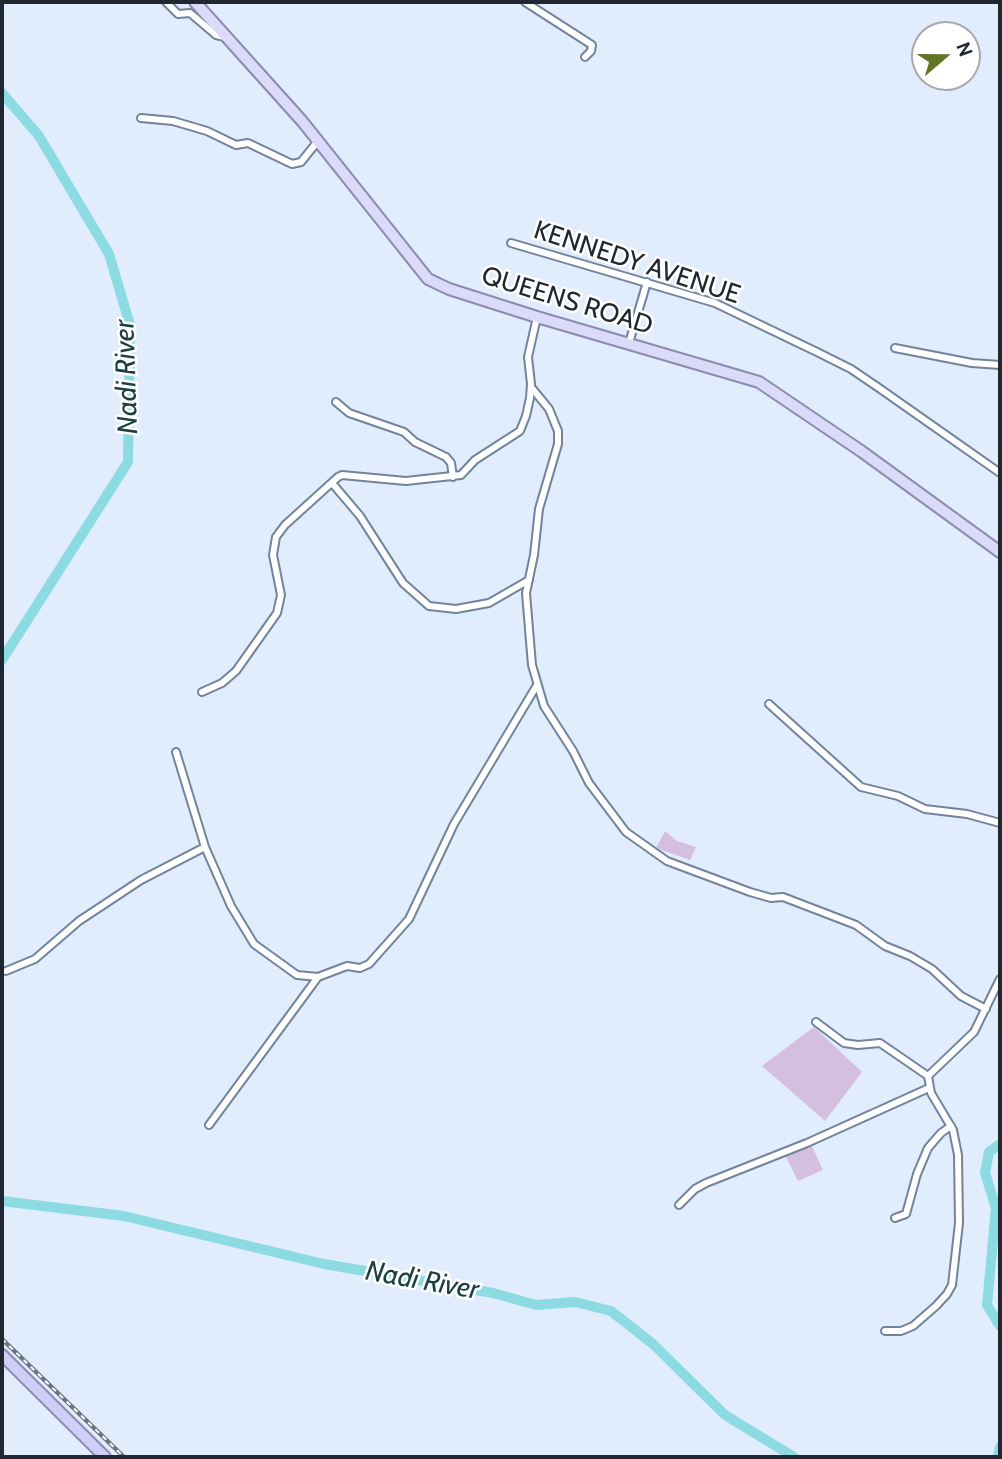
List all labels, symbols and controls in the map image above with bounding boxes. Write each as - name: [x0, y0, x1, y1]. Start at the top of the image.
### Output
- north arrow: [911, 21, 981, 91]
- text: N: [951, 39, 977, 60]
- street label: KENNEDY AVENUE: [530, 215, 744, 311]
- street label: QUEENS ROAD: [478, 260, 656, 342]
- water label: Nadi River: [108, 319, 146, 435]
- water label: Nadi River: [363, 1255, 481, 1307]

